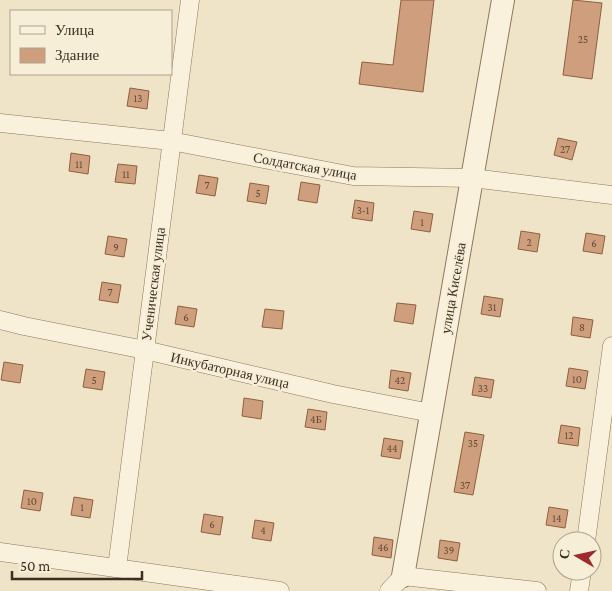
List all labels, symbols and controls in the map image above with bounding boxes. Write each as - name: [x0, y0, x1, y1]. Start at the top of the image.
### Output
- legend: [10, 10, 172, 75]
- text: Улица: [55, 22, 94, 38]
- house number: 25: [578, 33, 588, 45]
- text: Здание: [55, 47, 99, 63]
- house number: 13: [134, 92, 142, 104]
- house number: 27: [560, 143, 570, 155]
- street label: Солдатская улица: [252, 149, 359, 183]
- house number: 11: [75, 158, 83, 170]
- house number: 11: [122, 168, 130, 180]
- house number: 7: [204, 179, 210, 191]
- house number: 5: [255, 187, 261, 199]
- house number: 3-1: [357, 204, 370, 216]
- house number: 1: [420, 216, 424, 228]
- street label: Ученическая улица: [138, 225, 168, 342]
- house number: 2: [526, 236, 532, 248]
- house number: 6: [591, 237, 597, 249]
- street label: улица Киселёва: [437, 240, 469, 335]
- house number: 9: [113, 241, 119, 253]
- house number: 7: [107, 286, 113, 298]
- house number: 31: [488, 301, 497, 313]
- house number: 6: [183, 311, 189, 323]
- house number: 8: [579, 321, 585, 333]
- street label: Инкубаторная улица: [169, 349, 292, 392]
- house number: 10: [572, 373, 582, 385]
- house number: 5: [91, 374, 97, 386]
- house number: 42: [395, 374, 405, 386]
- house number: 33: [478, 382, 488, 394]
- house number: 4Б: [310, 413, 322, 425]
- house number: 12: [565, 429, 573, 441]
- house number: 35: [468, 437, 478, 449]
- house number: 44: [386, 442, 398, 454]
- house number: 37: [460, 479, 470, 491]
- house number: 10: [27, 495, 37, 507]
- house number: 1: [80, 501, 84, 513]
- house number: 14: [552, 512, 562, 524]
- house number: 6: [209, 518, 215, 530]
- house number: 4: [260, 524, 266, 536]
- north arrow: [552, 531, 602, 581]
- house number: 46: [377, 541, 389, 553]
- house number: 39: [444, 544, 454, 556]
- scale bar: [12, 548, 142, 580]
- text: С: [555, 548, 573, 560]
- text: 50 m: [20, 558, 50, 574]

